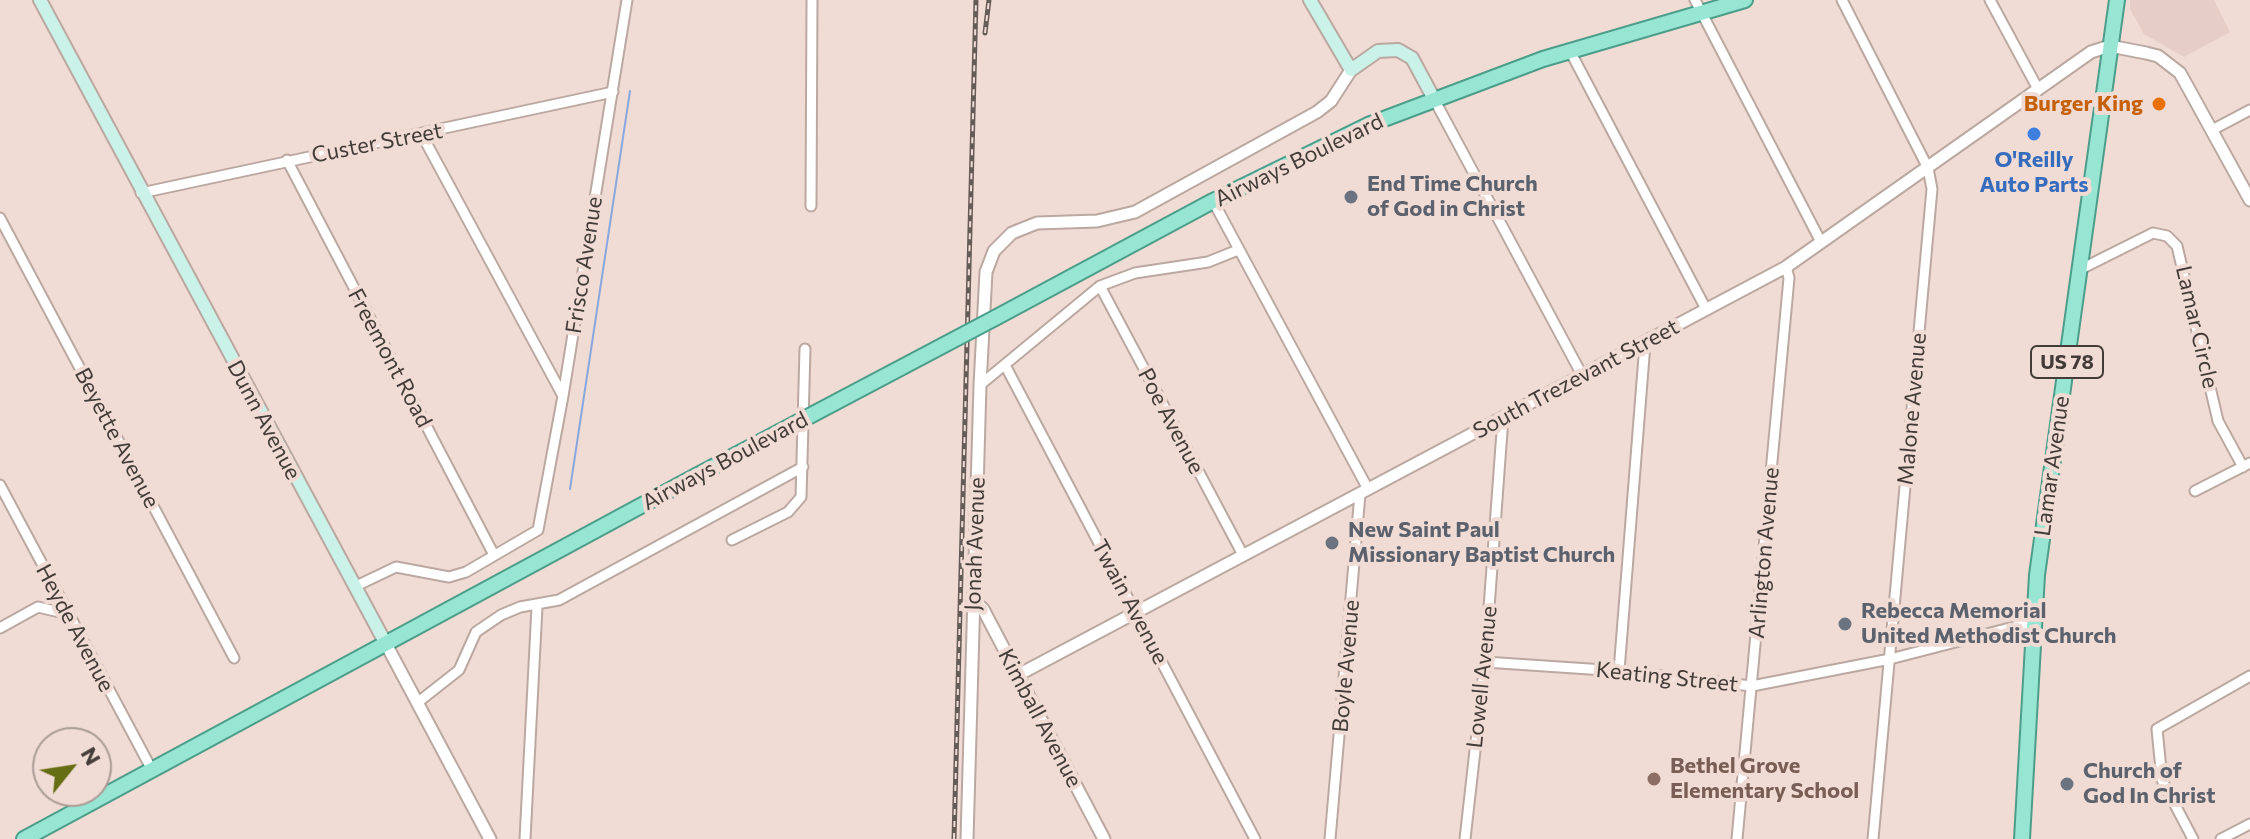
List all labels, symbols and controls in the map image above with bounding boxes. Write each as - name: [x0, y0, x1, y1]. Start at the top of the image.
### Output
- place label: Burger King: [2024, 91, 2143, 117]
- marker: Burger King: [2150, 95, 2168, 113]
- street label: Airways Boulevard: [1211, 108, 1387, 212]
- street label: Custer Street: [309, 117, 445, 169]
- marker: O'Reilly Auto Parts: [2025, 125, 2043, 143]
- place label: O'Reilly Auto Parts: [1979, 147, 2089, 198]
- place label: End Time Church of God in Christ: [1367, 171, 1538, 222]
- marker: End Time Church of God in Christ: [1342, 188, 1360, 206]
- street label: Frisco Avenue: [560, 195, 608, 335]
- street label: Lamar Circle: [2170, 263, 2224, 391]
- street label: Freemont Road: [342, 284, 438, 432]
- street label: South Trezevant Street: [1469, 314, 1683, 444]
- street label: Malone Avenue: [1892, 332, 1932, 486]
- road number: US 78: [2031, 346, 2103, 378]
- street label: Dunn Avenue: [222, 356, 306, 484]
- street label: Beyette Avenue: [69, 363, 165, 513]
- street label: Poe Avenue: [1132, 364, 1210, 478]
- street label: Lamar Avenue: [2029, 394, 2075, 538]
- street label: Airways Boulevard: [638, 406, 812, 516]
- street label: Arlington Avenue: [1743, 466, 1785, 640]
- street label: Jonah Avenue: [959, 477, 991, 611]
- place label: New Saint Paul Missionary Baptist Church: [1348, 517, 1615, 568]
- marker: New Saint Paul Missionary Baptist Church: [1323, 534, 1341, 552]
- street label: Twain Avenue: [1086, 535, 1174, 669]
- street label: Heyde Avenue: [30, 560, 120, 696]
- place label: Rebecca Memorial United Methodist Church: [1861, 598, 2117, 650]
- street label: Boyle Avenue: [1327, 599, 1365, 733]
- street label: Lowell Avenue: [1461, 605, 1503, 749]
- marker: Rebecca Memorial United Methodist Church: [1836, 615, 1854, 633]
- street label: Kimball Avenue: [992, 644, 1088, 792]
- street label: Keating Street: [1595, 656, 1739, 698]
- north arrow: [32, 727, 112, 807]
- text: N: [76, 742, 107, 770]
- place label: Bethel Grove Elementary School: [1670, 753, 1859, 804]
- place label: Church of God In Christ: [2083, 758, 2215, 810]
- marker: Bethel Grove Elementary School: [1645, 770, 1663, 788]
- marker: Church of God In Christ: [2058, 775, 2076, 793]

